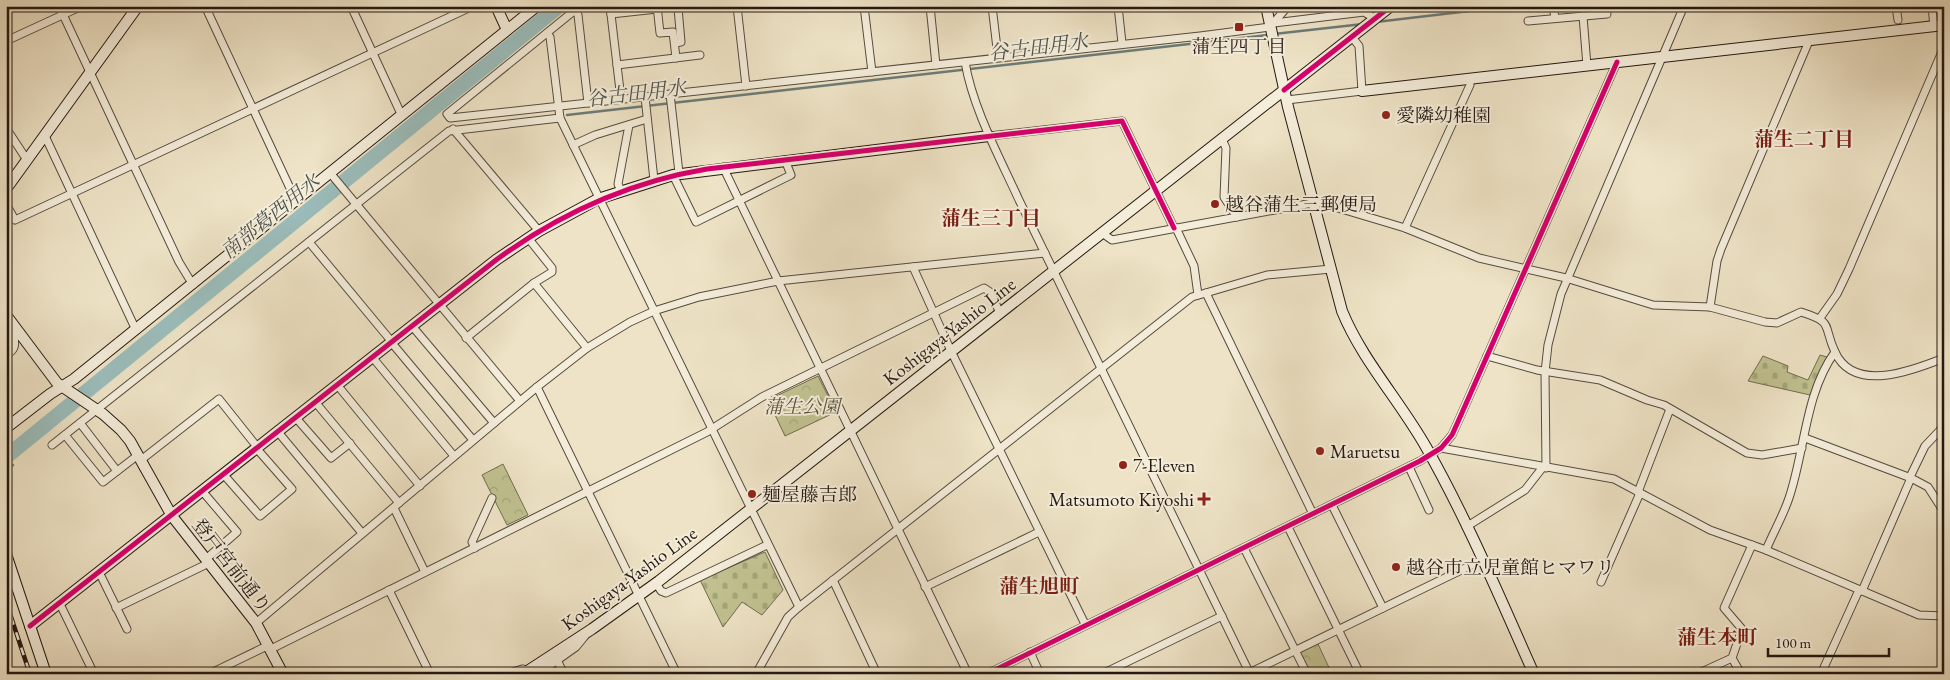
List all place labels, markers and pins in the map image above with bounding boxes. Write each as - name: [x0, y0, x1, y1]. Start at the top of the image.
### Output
- marker: 蒲生四丁目: [1233, 21, 1245, 33]
- place label: 蒲生四丁目: [1191, 34, 1287, 59]
- place label: 愛隣幼稚園: [1396, 103, 1491, 128]
- marker: 愛隣幼稚園: [1380, 109, 1392, 121]
- place label: 越谷蒲生三郵便局: [1225, 192, 1377, 217]
- marker: 越谷蒲生三郵便局: [1209, 198, 1221, 210]
- place label: Maruetsu: [1330, 439, 1400, 464]
- marker: Maruetsu: [1314, 445, 1326, 457]
- place label: 7-Eleven: [1133, 453, 1195, 478]
- marker: 7-Eleven: [1117, 459, 1129, 471]
- place label: 麺屋藤吉郎: [762, 482, 857, 507]
- place label: Matsumoto Kiyoshi: [1049, 487, 1194, 512]
- marker: 麺屋藤吉郎: [746, 488, 758, 500]
- marker: Matsumoto Kiyoshi: [1198, 493, 1210, 505]
- place label: 越谷市立児童館ヒマワリ: [1406, 555, 1615, 580]
- marker: 越谷市立児童館ヒマワリ: [1390, 561, 1402, 573]

